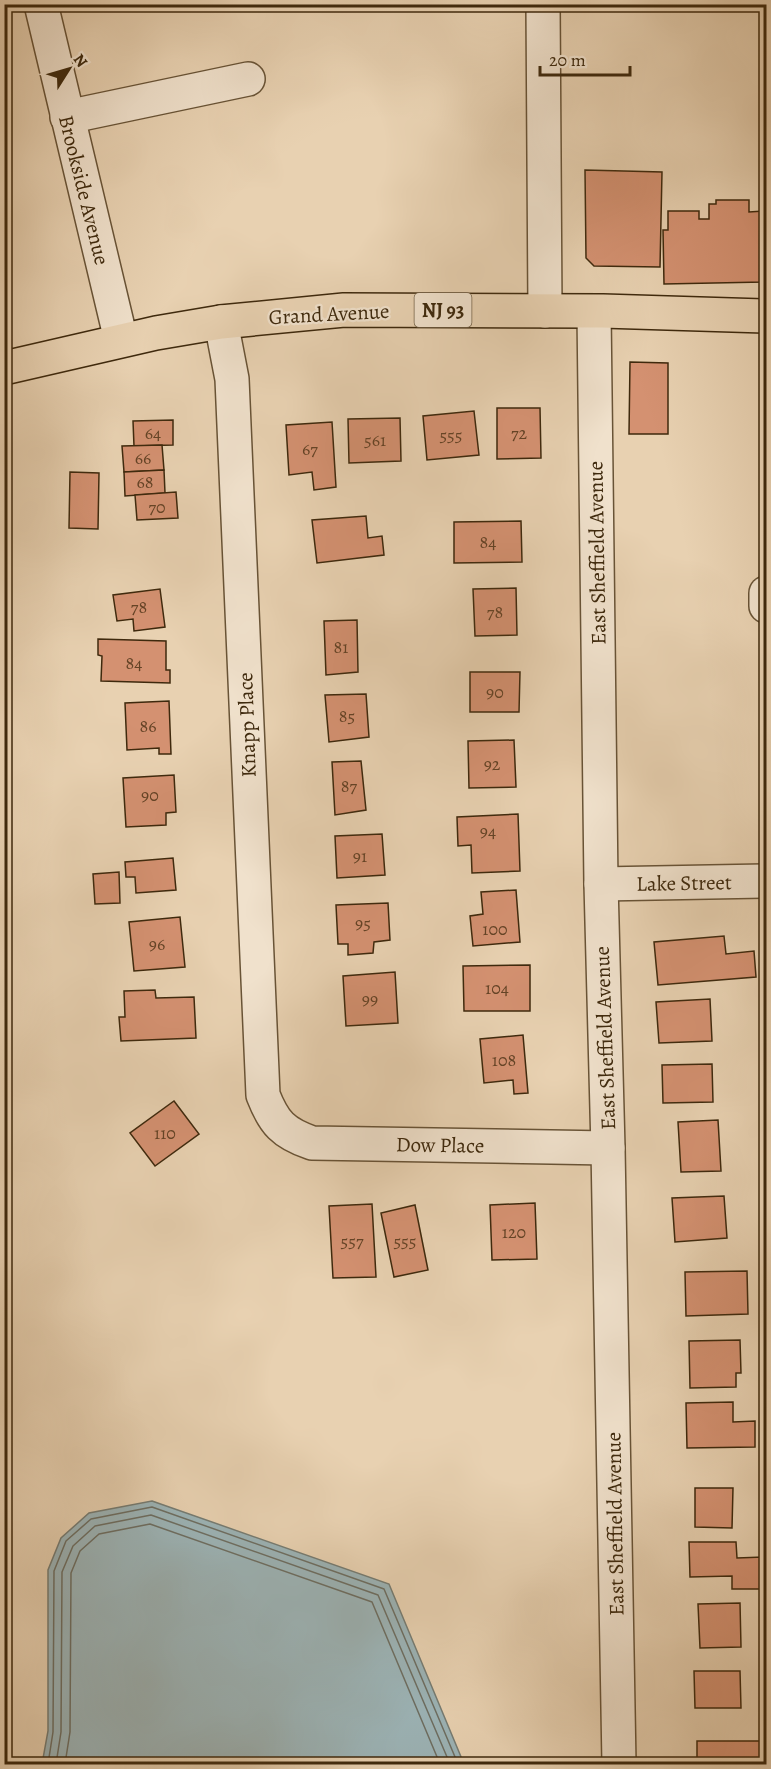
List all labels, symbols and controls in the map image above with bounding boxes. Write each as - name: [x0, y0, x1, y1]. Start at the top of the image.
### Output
- north arrow: [39, 39, 99, 99]
- scale bar: [540, 39, 630, 77]
- text: 20 m: [549, 48, 586, 72]
- text: N: [68, 49, 93, 72]
- street label: Brookside Avenue: [52, 112, 116, 268]
- road number: NJ 93: [414, 293, 472, 327]
- street label: Grand Avenue: [268, 297, 390, 331]
- house number: 64: [145, 421, 161, 445]
- house number: 72: [511, 421, 527, 445]
- house number: 555: [439, 423, 463, 447]
- house number: 561: [364, 428, 386, 452]
- house number: 67: [302, 437, 318, 461]
- house number: 66: [135, 446, 151, 470]
- street label: East Sheffield Avenue: [581, 461, 613, 645]
- house number: 68: [136, 470, 154, 494]
- house number: 70: [148, 495, 166, 519]
- house number: 84: [480, 530, 496, 554]
- house number: 78: [131, 595, 147, 619]
- house number: 78: [487, 600, 503, 624]
- house number: 81: [334, 635, 348, 659]
- house number: 84: [126, 651, 142, 675]
- street label: Knapp Place: [231, 672, 263, 778]
- house number: 90: [486, 680, 504, 704]
- house number: 85: [339, 704, 355, 728]
- house number: 86: [139, 714, 157, 738]
- house number: 92: [484, 752, 501, 776]
- house number: 87: [341, 774, 358, 798]
- house number: 90: [141, 783, 159, 807]
- house number: 94: [480, 819, 496, 843]
- house number: 91: [353, 844, 367, 868]
- street label: Lake Street: [636, 868, 732, 898]
- house number: 95: [355, 911, 371, 935]
- house number: 100: [482, 917, 508, 941]
- house number: 96: [149, 932, 165, 956]
- street label: East Sheffield Avenue: [588, 946, 622, 1130]
- house number: 104: [485, 976, 509, 1000]
- house number: 99: [362, 987, 378, 1011]
- house number: 108: [492, 1048, 516, 1072]
- house number: 110: [154, 1121, 176, 1145]
- street label: Dow Place: [396, 1130, 484, 1160]
- house number: 120: [502, 1220, 526, 1244]
- house number: 557: [340, 1229, 364, 1253]
- house number: 555: [393, 1229, 417, 1253]
- street label: East Sheffield Avenue: [599, 1432, 631, 1616]

